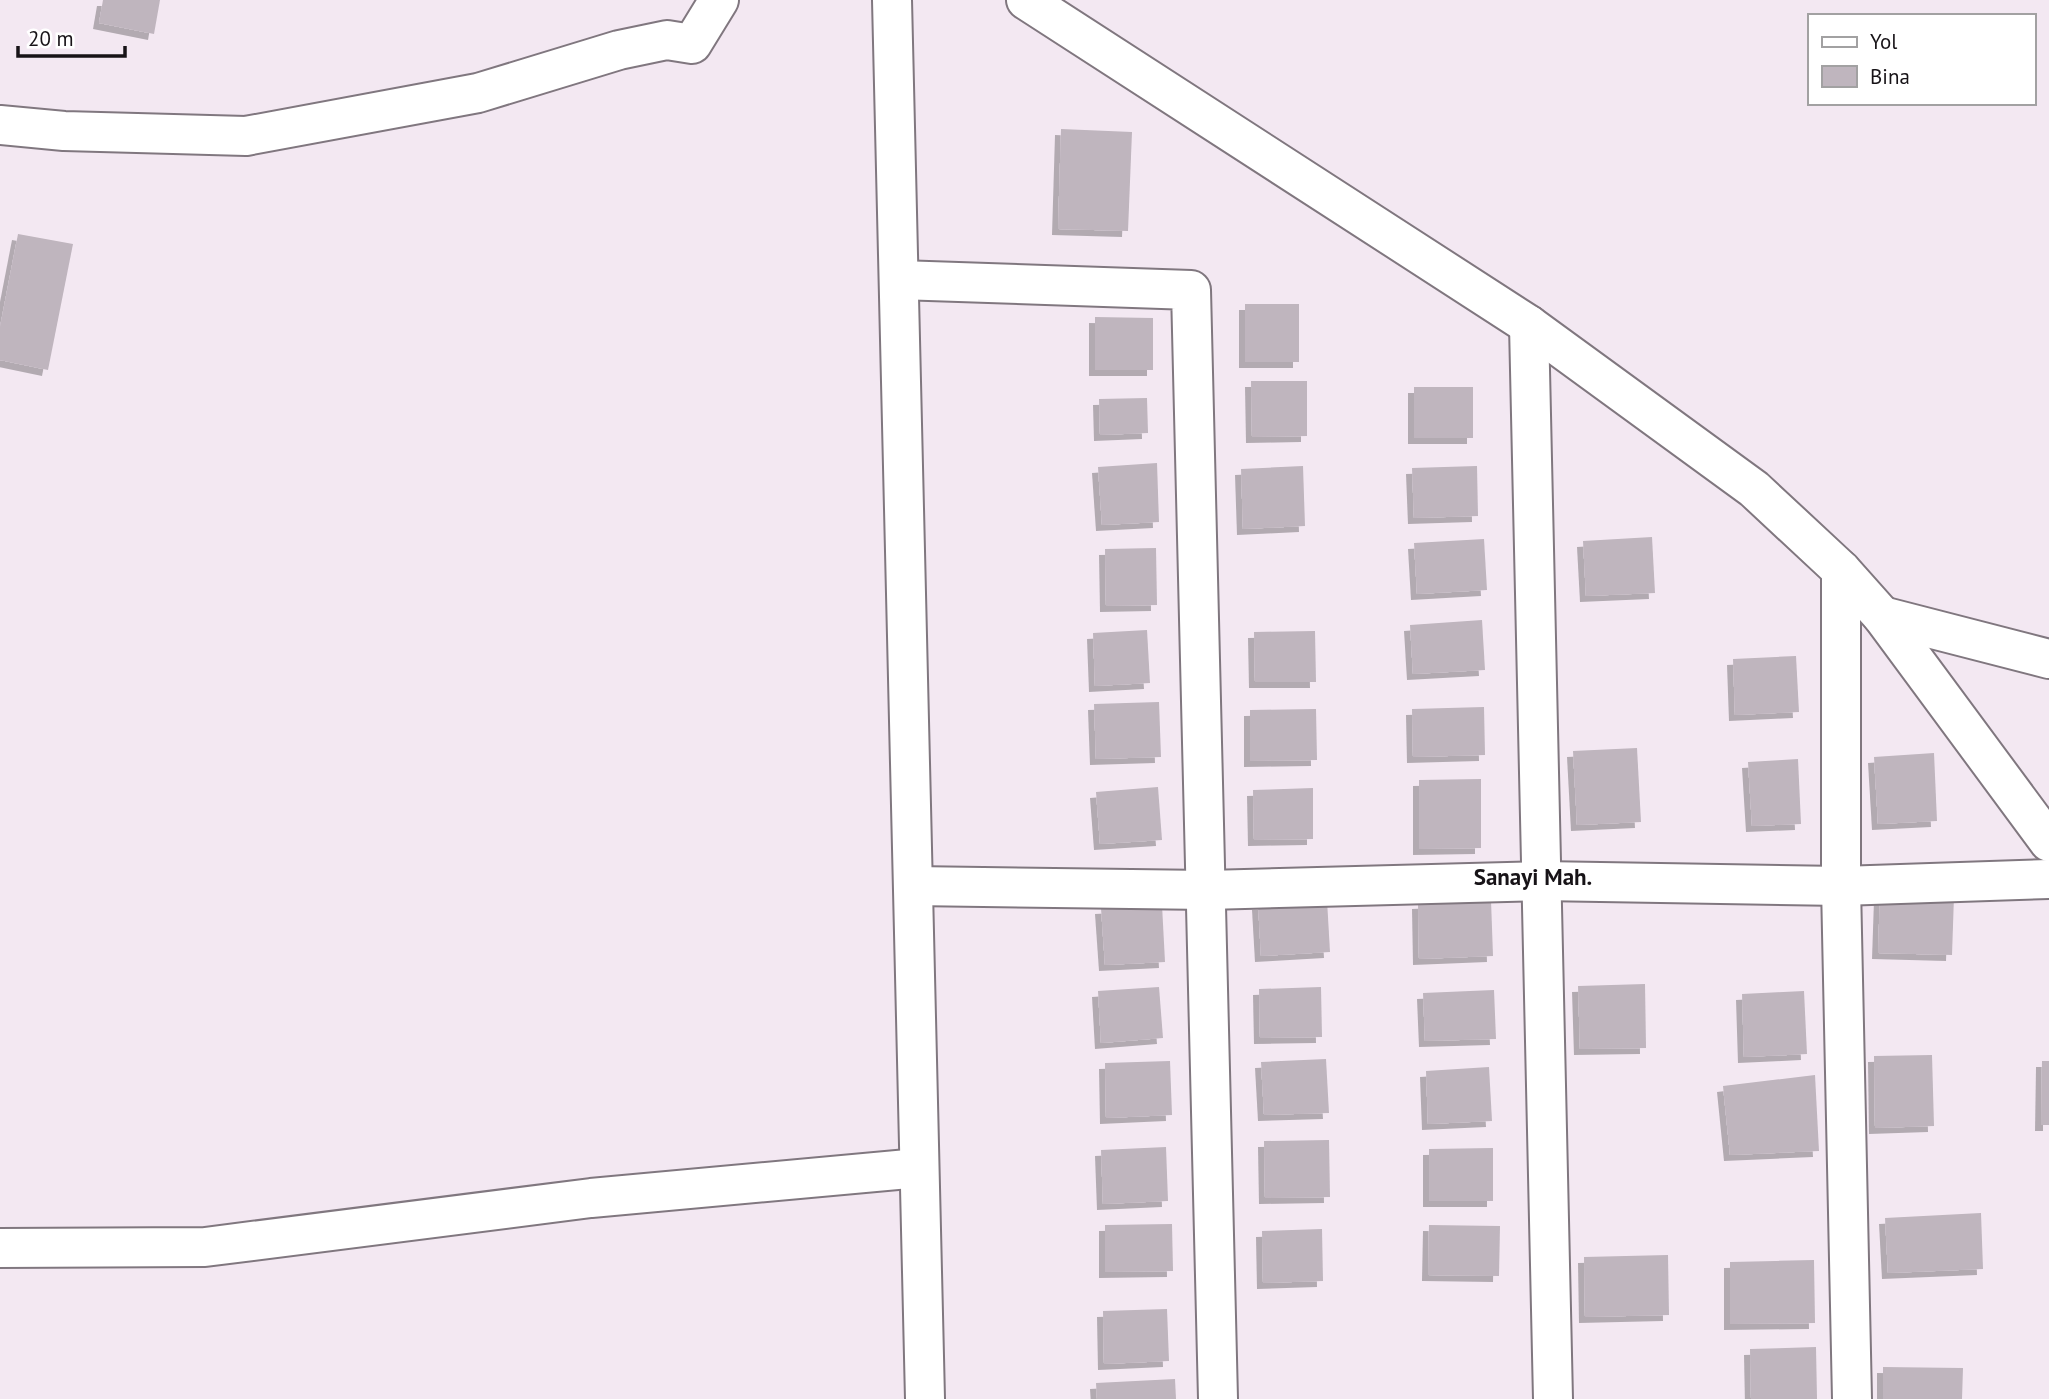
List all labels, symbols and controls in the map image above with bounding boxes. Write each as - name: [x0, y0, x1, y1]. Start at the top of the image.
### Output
- scale bar: [18, 14, 124, 58]
- legend: [1808, 14, 2035, 105]
- text: 20 m: [28, 25, 74, 52]
- text: Yol: [1870, 28, 1897, 55]
- text: Bina: [1870, 63, 1910, 90]
- district label: Sanayi Mah.: [1474, 862, 1592, 891]

